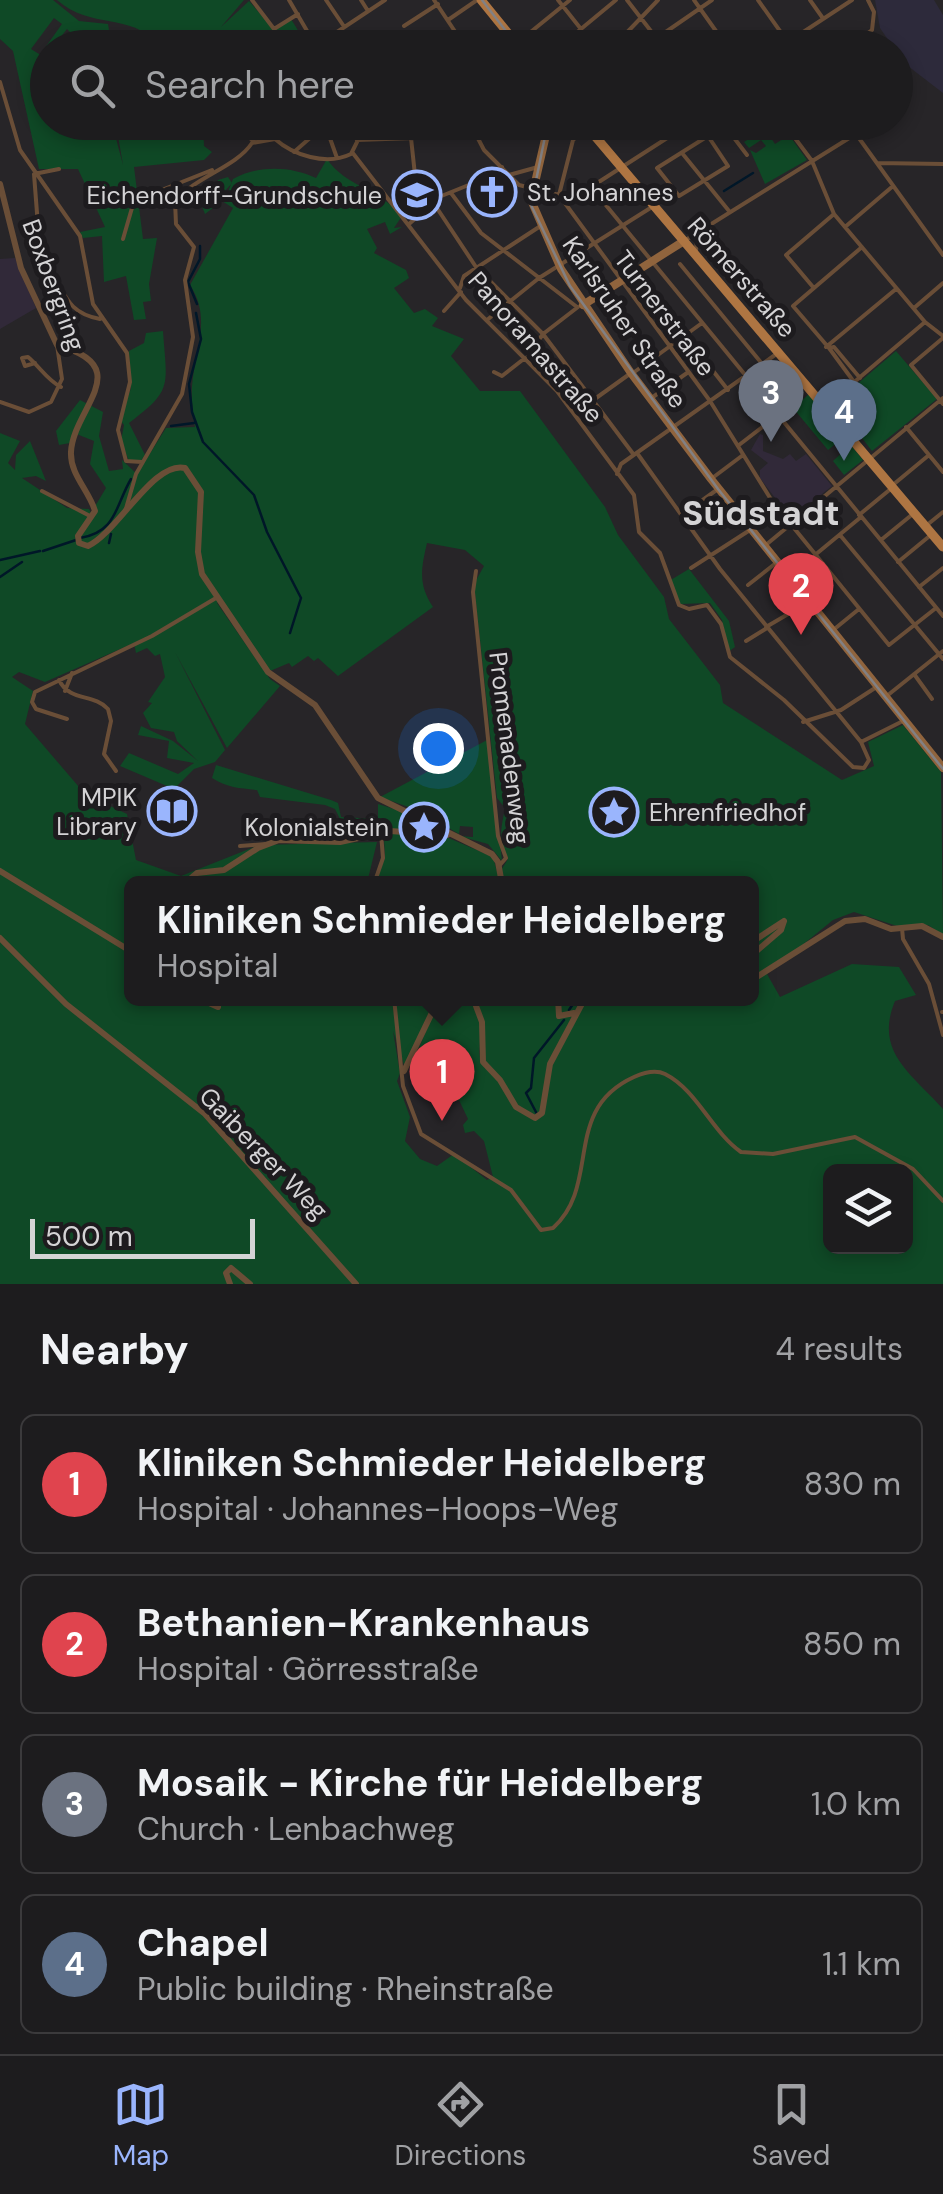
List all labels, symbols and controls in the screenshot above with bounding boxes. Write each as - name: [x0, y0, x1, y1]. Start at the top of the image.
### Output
- search box: [30, 30, 913, 140]
- icon: search: [65, 58, 120, 113]
- text: Search here: [145, 60, 355, 110]
- church icon: St. Johannes: [466, 166, 518, 218]
- school or university icon: Eichendorff-Grundschule: [391, 169, 443, 221]
- place label: St. Johannes: [527, 176, 674, 209]
- place label: Eichendorff-Grundschule: [86, 179, 382, 212]
- street label: Römerstraße: [680, 210, 803, 345]
- street label: Boxbergring: [14, 215, 93, 356]
- street label: Karlsruher Straße: [555, 230, 694, 415]
- street label: Turnerstraße: [607, 244, 723, 383]
- street label: Panoramastraße: [461, 265, 611, 430]
- pin: 3: [738, 360, 804, 442]
- pin: 4: [812, 378, 876, 461]
- district label: Südstadt: [682, 490, 840, 536]
- pin: 2: [768, 552, 834, 635]
- street label: Promenadenweg: [481, 650, 538, 846]
- your location: [413, 723, 464, 774]
- place label: MPIK Library: [56, 781, 137, 843]
- library icon: MPIK Library: [146, 785, 198, 837]
- place icon: Ehrenfriedhof: [588, 786, 640, 838]
- place label: Ehrenfriedhof: [649, 796, 806, 829]
- place icon: Kolonialstein: [398, 801, 450, 853]
- place label: Kolonialstein: [244, 811, 389, 844]
- popup: [124, 876, 759, 1006]
- text: Kliniken Schmieder Heidelberg: [157, 895, 726, 945]
- text: Hospital: [157, 945, 278, 987]
- pin: 1: [410, 1038, 474, 1121]
- street label: Gaiberger Weg: [192, 1080, 335, 1227]
- map controls: [823, 1164, 913, 1254]
- button: layers: [823, 1164, 913, 1254]
- scale bar: [30, 1214, 255, 1258]
- text: 500 m: [45, 1218, 133, 1255]
- text: Nearby: [40, 1322, 189, 1377]
- text: 4 results: [776, 1328, 903, 1370]
- text: Kliniken Schmieder Heidelberg: [137, 1438, 706, 1488]
- text: 1: [69, 1463, 80, 1505]
- text: 830 m: [804, 1463, 901, 1505]
- text: Hospital · Johannes-Hoops-Weg: [137, 1488, 618, 1530]
- text: Bethanien-Krankenhaus: [137, 1598, 590, 1648]
- text: 2: [65, 1623, 84, 1665]
- text: 850 m: [803, 1623, 901, 1665]
- text: Hospital · Görresstraße: [137, 1648, 479, 1690]
- text: Mosaik - Kirche für Heidelberg: [137, 1758, 703, 1808]
- text: 3: [65, 1783, 84, 1825]
- text: 1.0 km: [811, 1783, 901, 1825]
- text: Church · Lenbachweg: [137, 1808, 455, 1850]
- text: Chapel: [137, 1918, 269, 1968]
- text: 4: [64, 1943, 85, 1985]
- text: 1.1 km: [822, 1943, 901, 1985]
- text: Public building · Rheinstraße: [137, 1968, 554, 2010]
- tab: Map: [113, 2077, 169, 2174]
- tab: Directions: [395, 2077, 526, 2174]
- tab: Saved: [752, 2077, 830, 2174]

